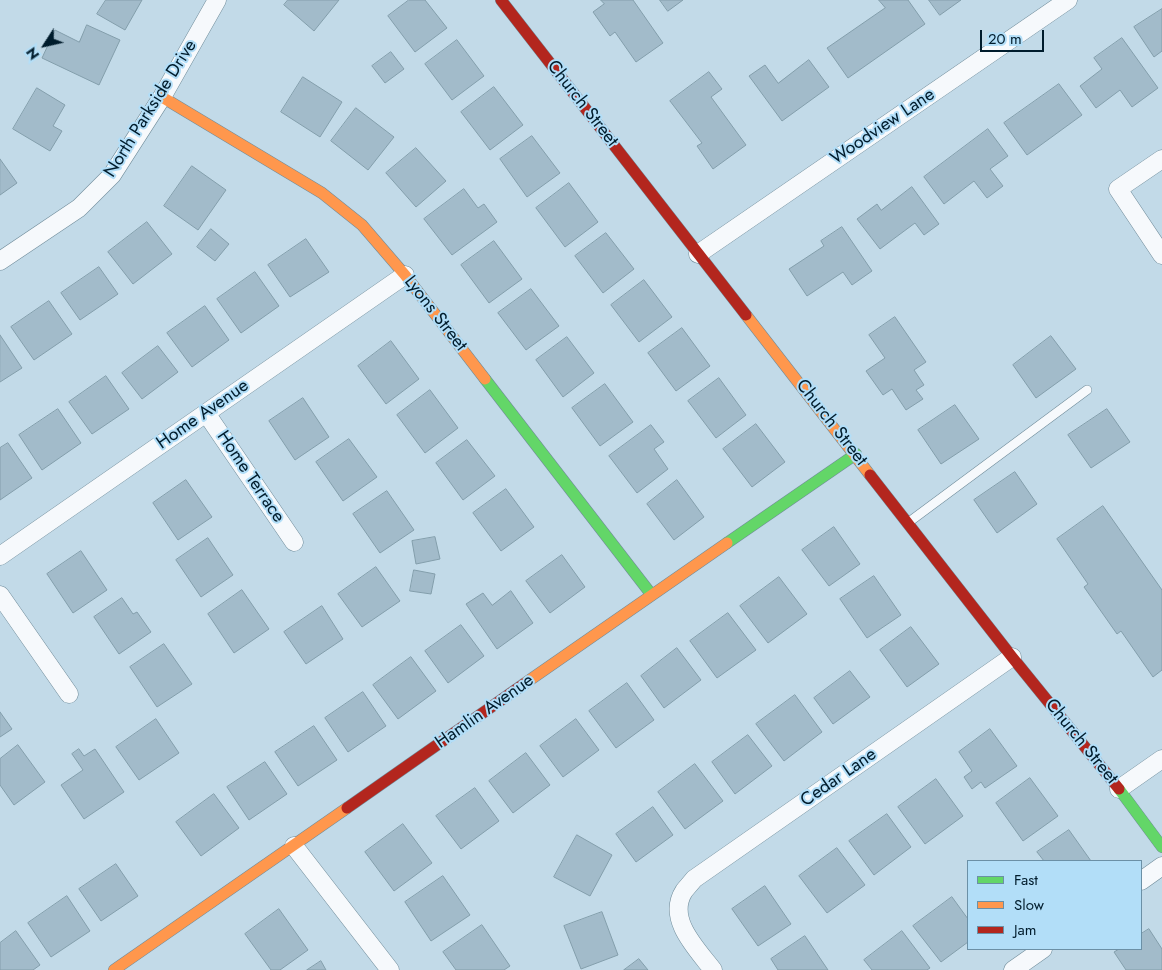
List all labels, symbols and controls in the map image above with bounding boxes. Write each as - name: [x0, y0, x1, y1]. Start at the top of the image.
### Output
- north arrow: [20, 20, 70, 70]
- scale bar: [982, 20, 1046, 52]
- text: 20 m: [988, 28, 1022, 50]
- street label: North Parkside Drive: [100, 36, 202, 182]
- text: N: [21, 43, 44, 64]
- street label: Church Street: [542, 57, 622, 151]
- street label: Woodview Lane: [827, 84, 939, 170]
- street label: Lyons Street: [399, 272, 471, 356]
- street label: Home Avenue: [153, 375, 253, 455]
- street label: Church Street: [791, 376, 871, 470]
- street label: Home Terrace: [211, 427, 289, 527]
- street label: Hamlin Avenue: [432, 670, 538, 754]
- street label: Church Street: [1040, 695, 1122, 789]
- street label: Cedar Lane: [797, 744, 881, 812]
- legend: [967, 860, 1142, 950]
- text: Fast: [1014, 869, 1038, 891]
- text: Slow: [1014, 894, 1044, 916]
- text: Jam: [1014, 919, 1037, 941]

